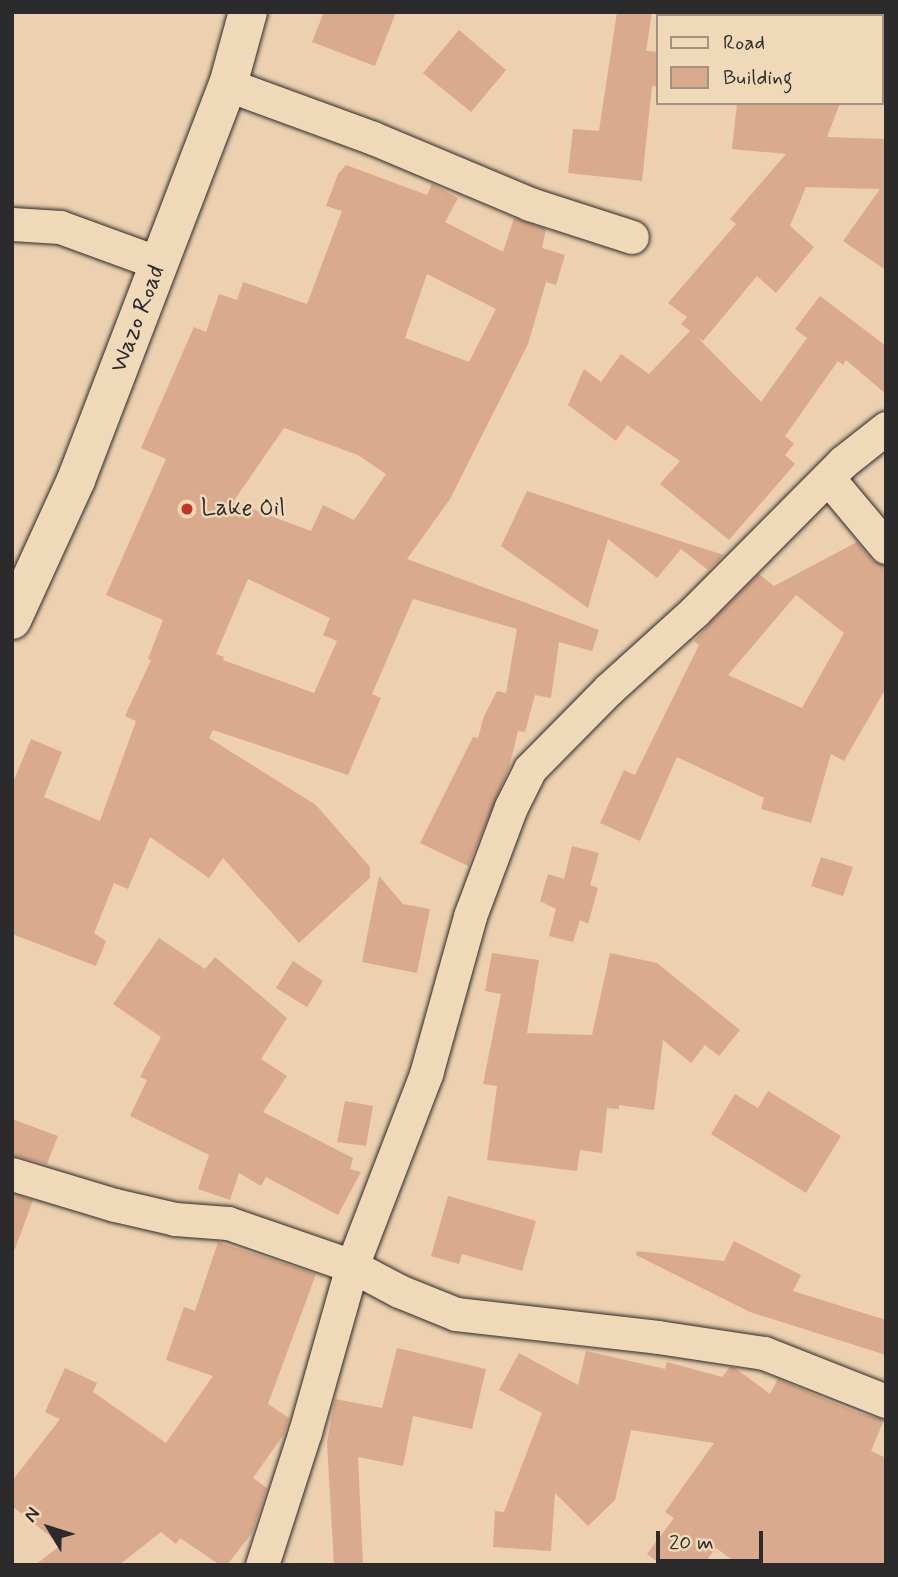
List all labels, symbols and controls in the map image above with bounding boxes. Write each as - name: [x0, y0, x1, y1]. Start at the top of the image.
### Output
- legend: [656, 14, 884, 105]
- text: Road: [723, 29, 765, 57]
- text: Building: [723, 64, 793, 92]
- street label: Wazo Road: [105, 262, 171, 376]
- place label: Lake Oil: [201, 495, 287, 523]
- marker: Lake Oil: [179, 501, 195, 517]
- north arrow: [14, 1493, 84, 1563]
- text: N: [18, 1502, 46, 1527]
- scale bar: [660, 1518, 767, 1562]
- text: 20 m: [669, 1529, 714, 1557]

